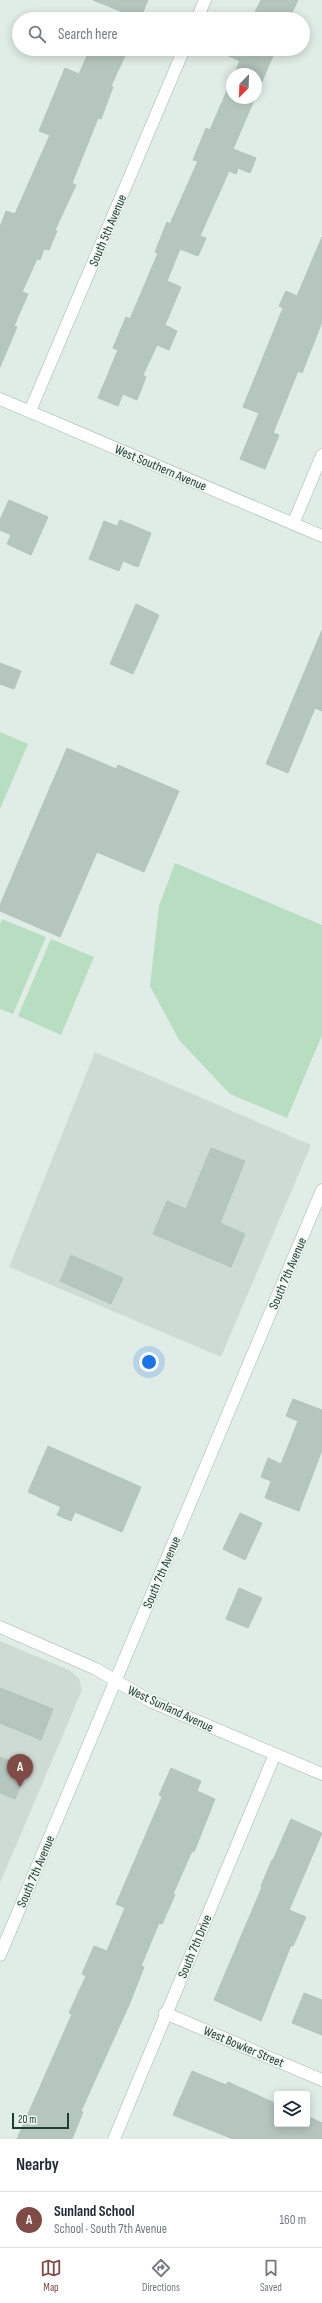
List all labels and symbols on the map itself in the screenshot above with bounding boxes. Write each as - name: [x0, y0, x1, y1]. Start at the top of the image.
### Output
- north arrow: [226, 68, 262, 104]
- street label: South 5th Avenue: [86, 192, 130, 269]
- street label: West Southern Avenue: [112, 441, 209, 495]
- street label: South 7th Avenue: [266, 1235, 310, 1312]
- your location: [139, 1352, 159, 1372]
- street label: South 7th Avenue: [140, 1534, 184, 1611]
- street label: West Sunland Avenue: [125, 1682, 216, 1736]
- pin: A: [7, 1754, 33, 1787]
- street label: South 7th Avenue: [14, 1833, 58, 1910]
- street label: South 7th Drive: [174, 1912, 215, 1981]
- street label: West Bowker Street: [201, 2023, 286, 2071]
- scale bar: [12, 2111, 69, 2130]

